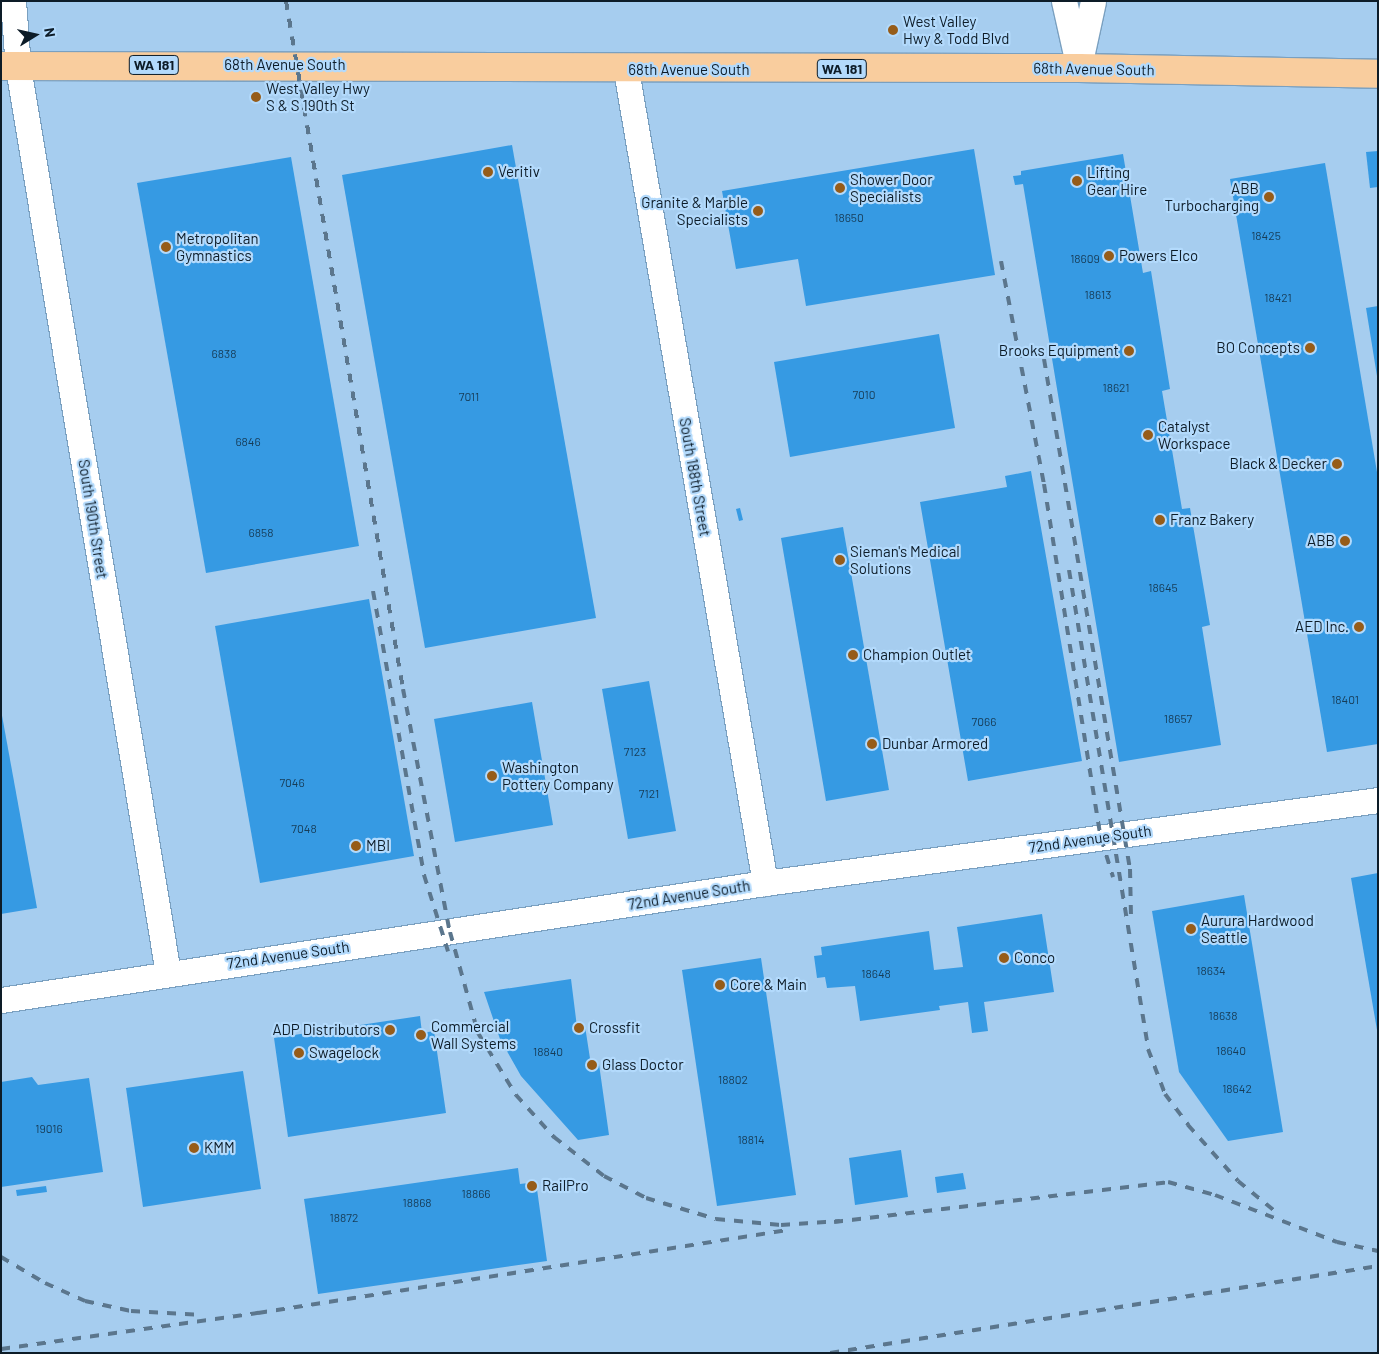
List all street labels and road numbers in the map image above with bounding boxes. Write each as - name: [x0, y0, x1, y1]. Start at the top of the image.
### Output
- road number: WA 181: [128, 54, 180, 76]
- street label: 68th Avenue South: [224, 56, 346, 74]
- road number: WA 181: [816, 58, 868, 80]
- street label: 68th Avenue South: [1033, 59, 1155, 79]
- street label: 68th Avenue South: [628, 61, 750, 79]
- street label: South 188th Street: [676, 416, 714, 538]
- street label: South 190th Street: [75, 458, 111, 580]
- street label: 72nd Avenue South: [1028, 821, 1152, 857]
- street label: 72nd Avenue South: [627, 876, 751, 914]
- street label: 72nd Avenue South: [226, 937, 350, 973]

